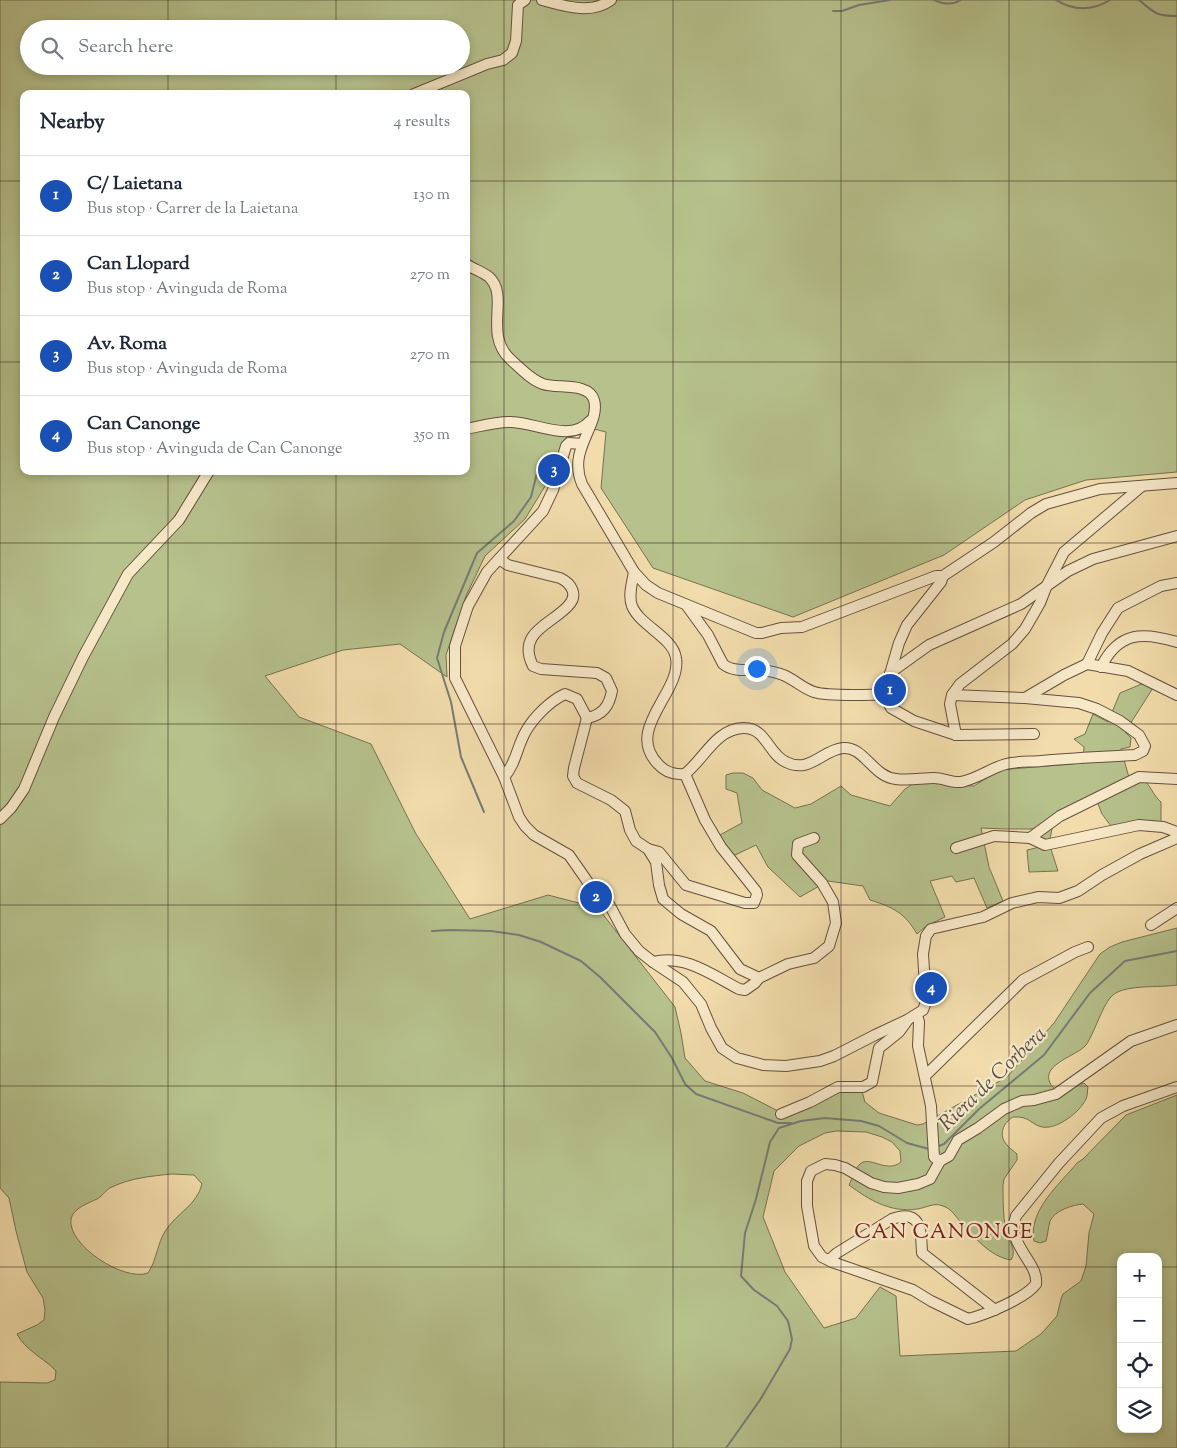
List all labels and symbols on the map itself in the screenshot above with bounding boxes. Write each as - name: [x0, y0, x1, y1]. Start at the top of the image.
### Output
- pin: 3: [538, 451, 570, 489]
- your location: [744, 656, 770, 682]
- pin: 1: [874, 671, 906, 709]
- pin: 2: [580, 878, 612, 916]
- pin: 4: [915, 969, 947, 1007]
- water label: Riera de Corbera: [933, 1020, 1054, 1139]
- district label: CAN CANONGE: [854, 1218, 1034, 1248]

